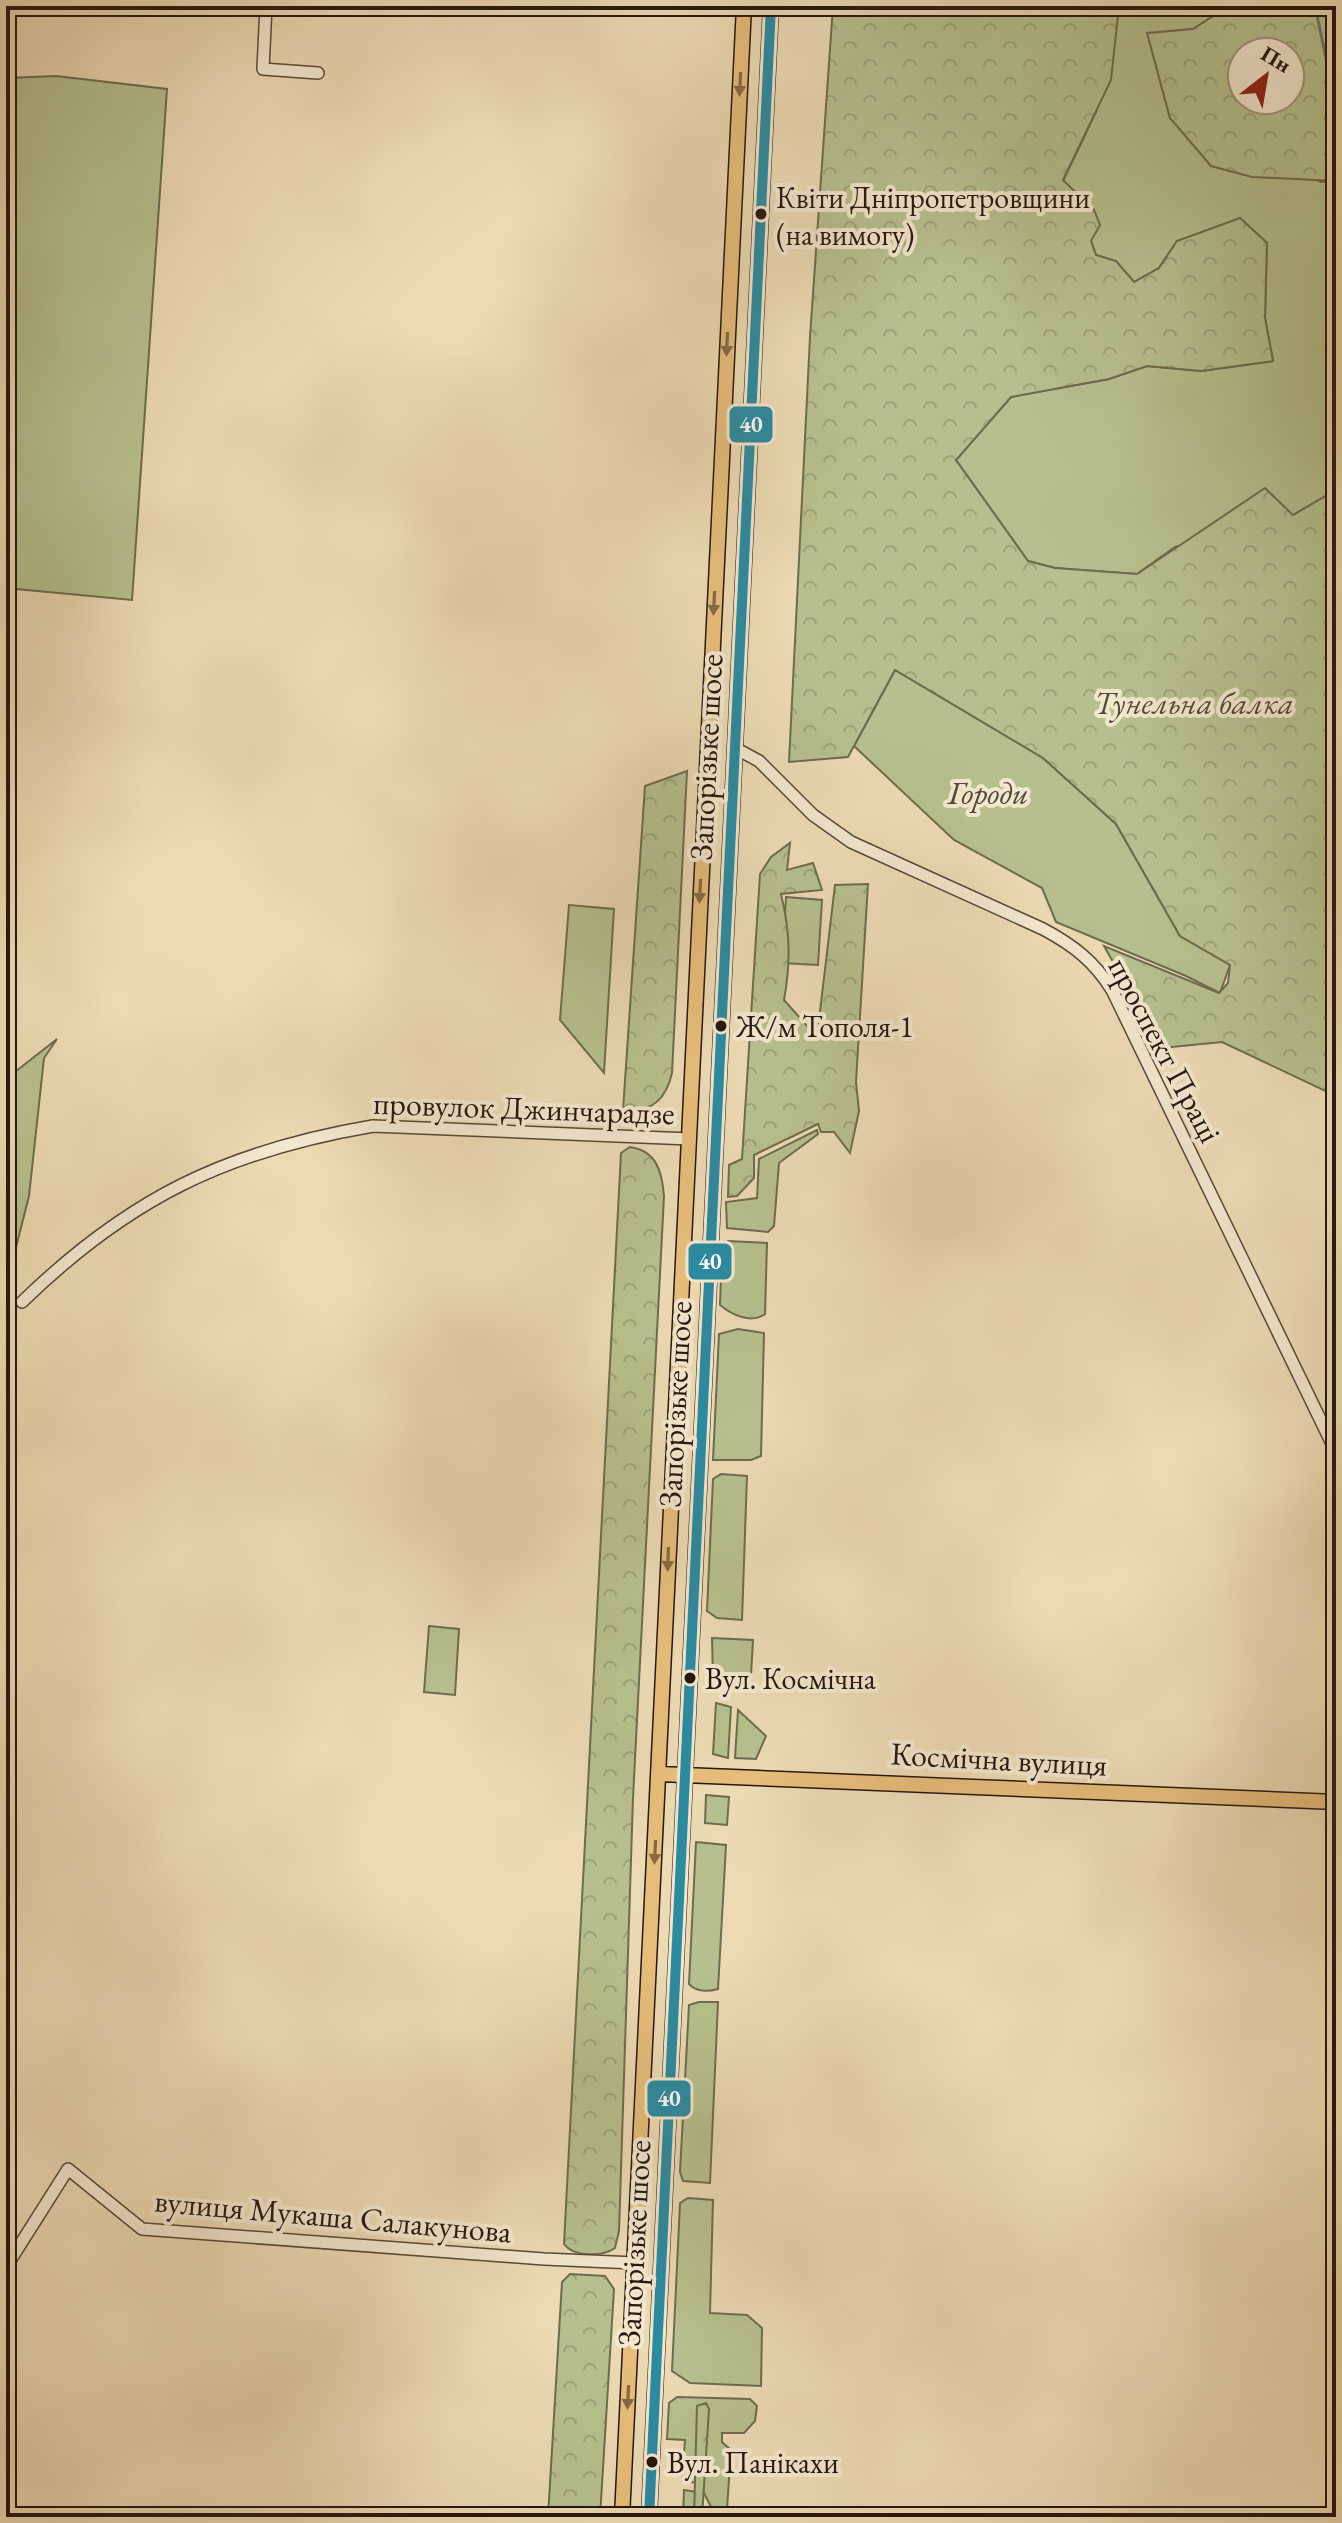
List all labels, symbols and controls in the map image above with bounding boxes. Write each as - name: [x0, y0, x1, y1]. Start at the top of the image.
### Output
- north arrow: [1226, 36, 1306, 116]
- text: Пн: [1256, 39, 1297, 80]
- one-way arrow: [734, 72, 747, 97]
- place label: Квіти Дніпропетровщини (на вимогу): [776, 178, 1090, 254]
- marker: Квіти Дніпропетровщини (на вимогу): [753, 206, 769, 222]
- one-way arrow: [721, 332, 734, 357]
- line badge: 40: [728, 405, 774, 444]
- text: 40: [739, 410, 763, 439]
- one-way arrow: [708, 591, 721, 616]
- street label: Запорізьке шосе: [680, 653, 732, 861]
- park label: Тунельна балка: [1094, 682, 1294, 724]
- park label: Городи: [946, 772, 1029, 814]
- one-way arrow: [694, 879, 707, 904]
- street label: проспект Праці: [1099, 950, 1231, 1150]
- place label: Ж/м Тополя-1: [735, 1007, 914, 1046]
- marker: Ж/м Тополя-1: [713, 1018, 729, 1034]
- street label: провулок Джинчарадзе: [373, 1082, 675, 1134]
- line badge: 40: [687, 1242, 733, 1281]
- text: 40: [698, 1247, 722, 1276]
- street label: Запорізьке шосе: [649, 1300, 701, 1508]
- one-way arrow: [661, 1547, 674, 1572]
- place label: Вул. Космічна: [705, 1659, 876, 1698]
- marker: Вул. Космічна: [682, 1670, 698, 1686]
- street label: Космічна вулиця: [890, 1732, 1108, 1786]
- one-way arrow: [648, 1840, 661, 1865]
- line badge: 40: [646, 2079, 692, 2118]
- text: 40: [657, 2084, 681, 2113]
- street label: Запорізьке шосе: [608, 2139, 660, 2347]
- street label: вулиця Мукаша Салакунова: [153, 2179, 513, 2253]
- one-way arrow: [621, 2385, 634, 2410]
- place label: Вул. Панікахи: [667, 2443, 839, 2482]
- marker: Вул. Панікахи: [644, 2454, 660, 2470]

